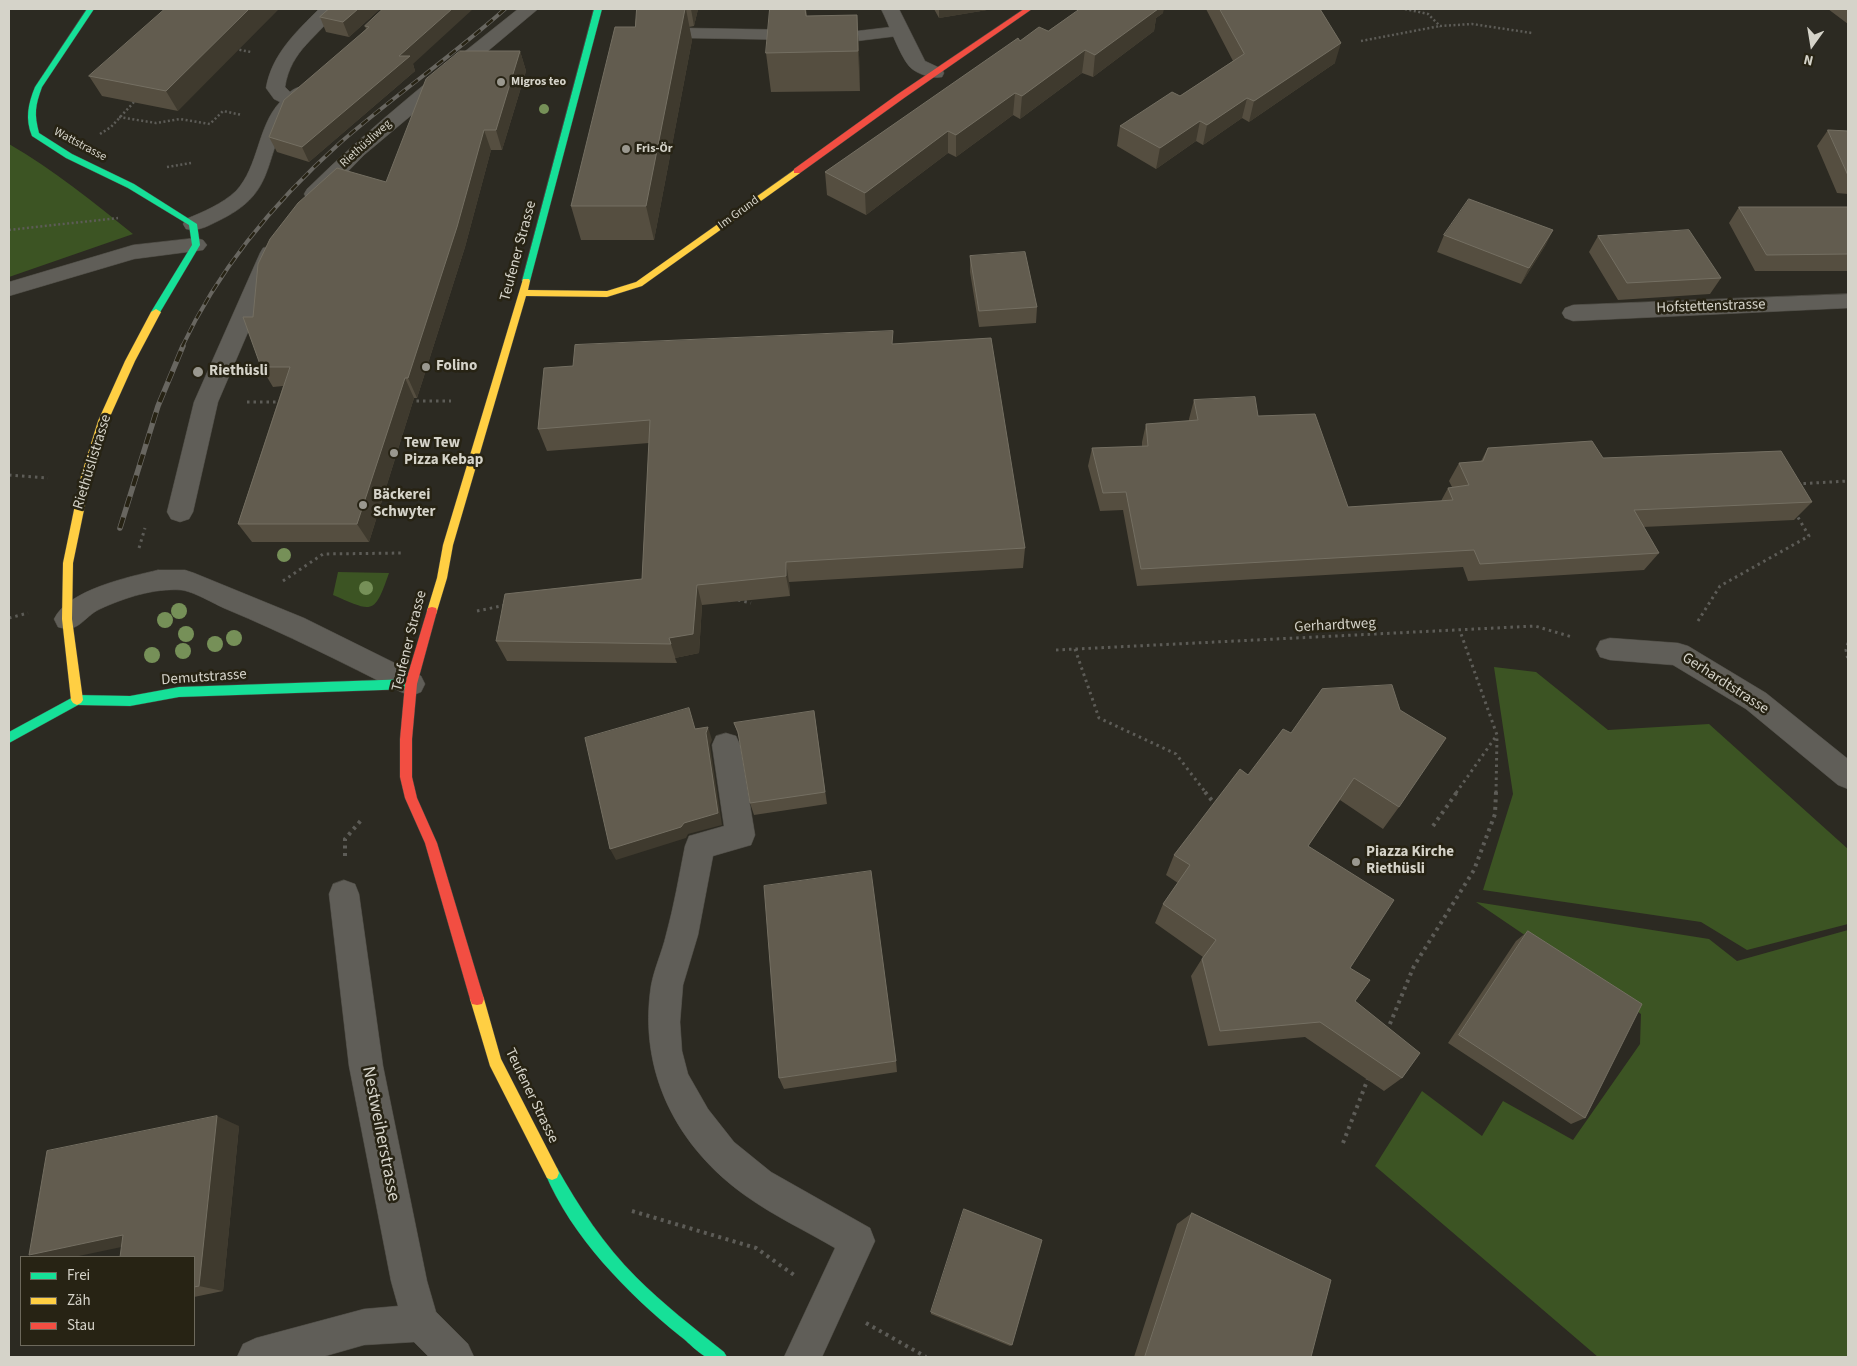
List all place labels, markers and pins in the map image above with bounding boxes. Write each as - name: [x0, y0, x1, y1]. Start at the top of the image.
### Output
- place label: Migros teo: [511, 75, 566, 89]
- marker: Migros teo: [495, 76, 507, 88]
- place label: Fris-Ör: [636, 142, 673, 156]
- marker: Fris-Ör: [620, 143, 632, 155]
- place label: Folino: [436, 358, 477, 376]
- marker: Folino: [420, 361, 432, 373]
- place label: Riethüsli: [209, 363, 268, 381]
- marker: Riethüsli: [191, 365, 205, 379]
- place label: Tew Tew Pizza Kebap: [404, 435, 483, 470]
- marker: Tew Tew Pizza Kebap: [388, 447, 400, 459]
- place label: Bäckerei Schwyter: [373, 487, 436, 522]
- marker: Bäckerei Schwyter: [357, 499, 369, 511]
- place label: Piazza Kirche Riethüsli: [1366, 844, 1454, 879]
- marker: Piazza Kirche Riethüsli: [1350, 856, 1362, 868]

